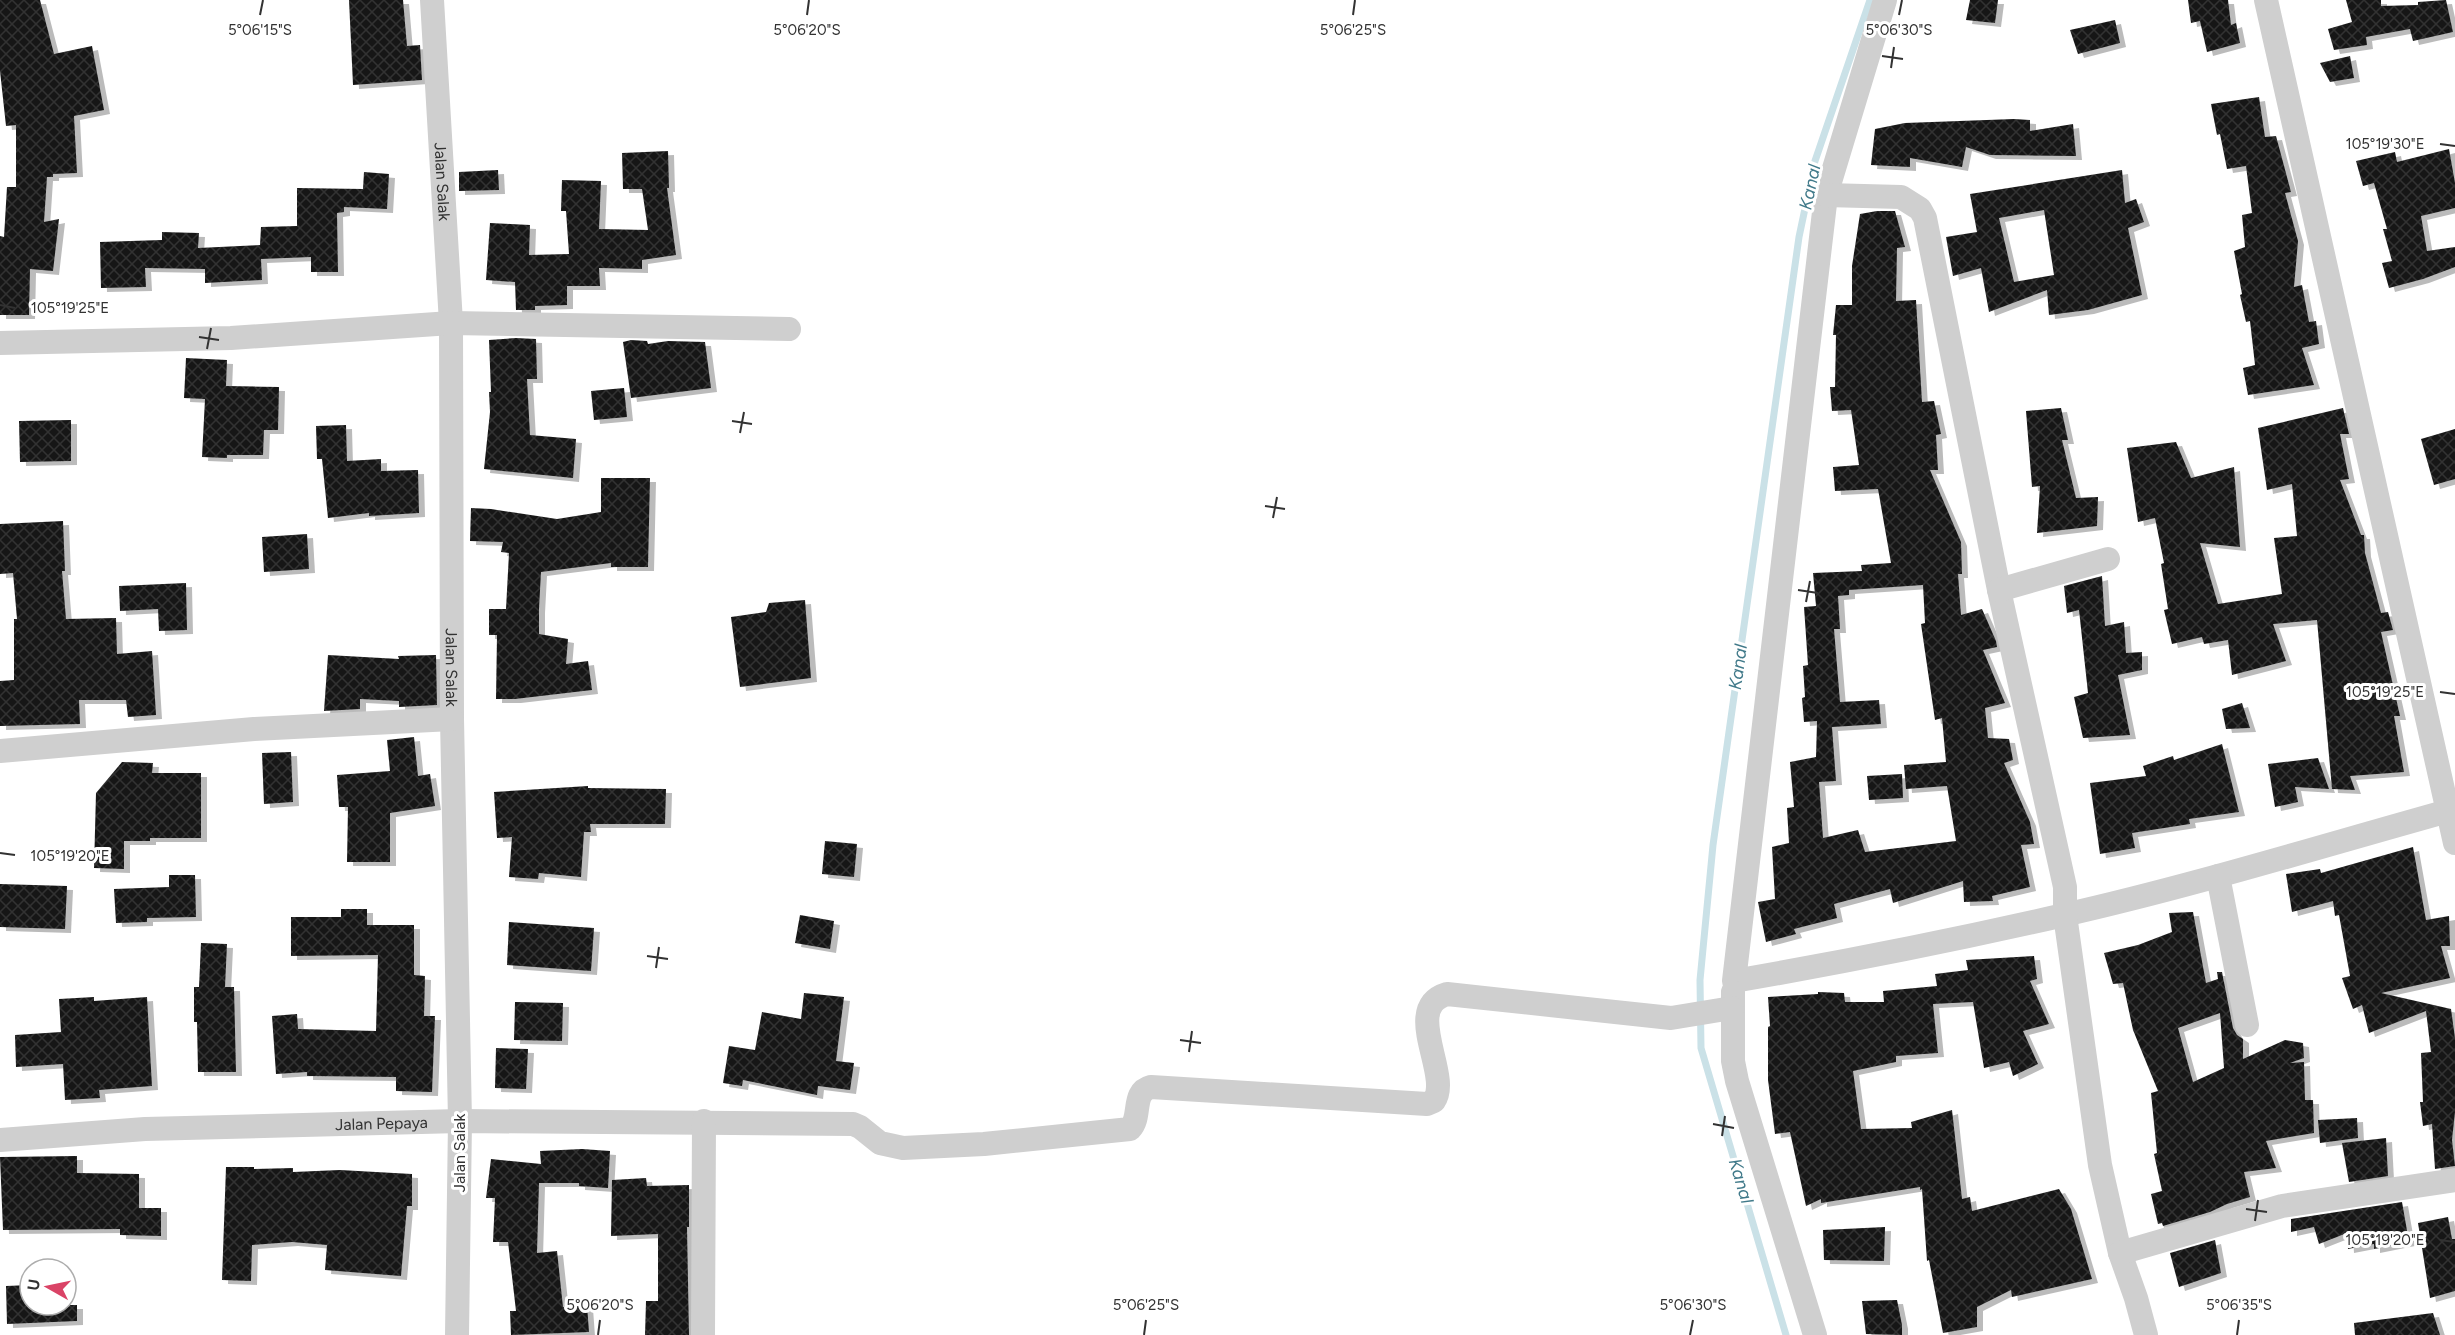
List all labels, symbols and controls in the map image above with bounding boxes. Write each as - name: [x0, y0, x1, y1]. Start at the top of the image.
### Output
- text: 5°06'15"S: [228, 21, 292, 39]
- text: 5°06'20"S: [773, 21, 841, 39]
- text: 5°06'25"S: [1320, 21, 1386, 39]
- text: 5°06'30"S: [1865, 21, 1933, 39]
- text: 105°19'30"E: [2345, 135, 2425, 153]
- street label: Jalan Salak: [431, 142, 454, 222]
- water label: Kanal: [1794, 161, 1826, 212]
- text: 105°19'25"E: [31, 299, 109, 317]
- street label: Jalan Salak: [442, 628, 461, 707]
- water label: Kanal: [1724, 642, 1752, 691]
- text: 105°19'25"E: [2346, 683, 2424, 701]
- text: 105°19'20"E: [30, 847, 110, 865]
- street label: Jalan Pepaya: [335, 1112, 428, 1134]
- street label: Jalan Salak: [450, 1114, 469, 1192]
- water label: Kanal: [1724, 1156, 1759, 1207]
- text: 105°19'20"E: [2345, 1231, 2425, 1249]
- north arrow: [18, 1257, 78, 1317]
- text: U: [23, 1278, 44, 1292]
- text: 5°06'20"S: [566, 1296, 634, 1314]
- text: 5°06'25"S: [1113, 1296, 1179, 1314]
- text: 5°06'30"S: [1659, 1296, 1727, 1314]
- text: 5°06'35"S: [2206, 1296, 2272, 1314]

